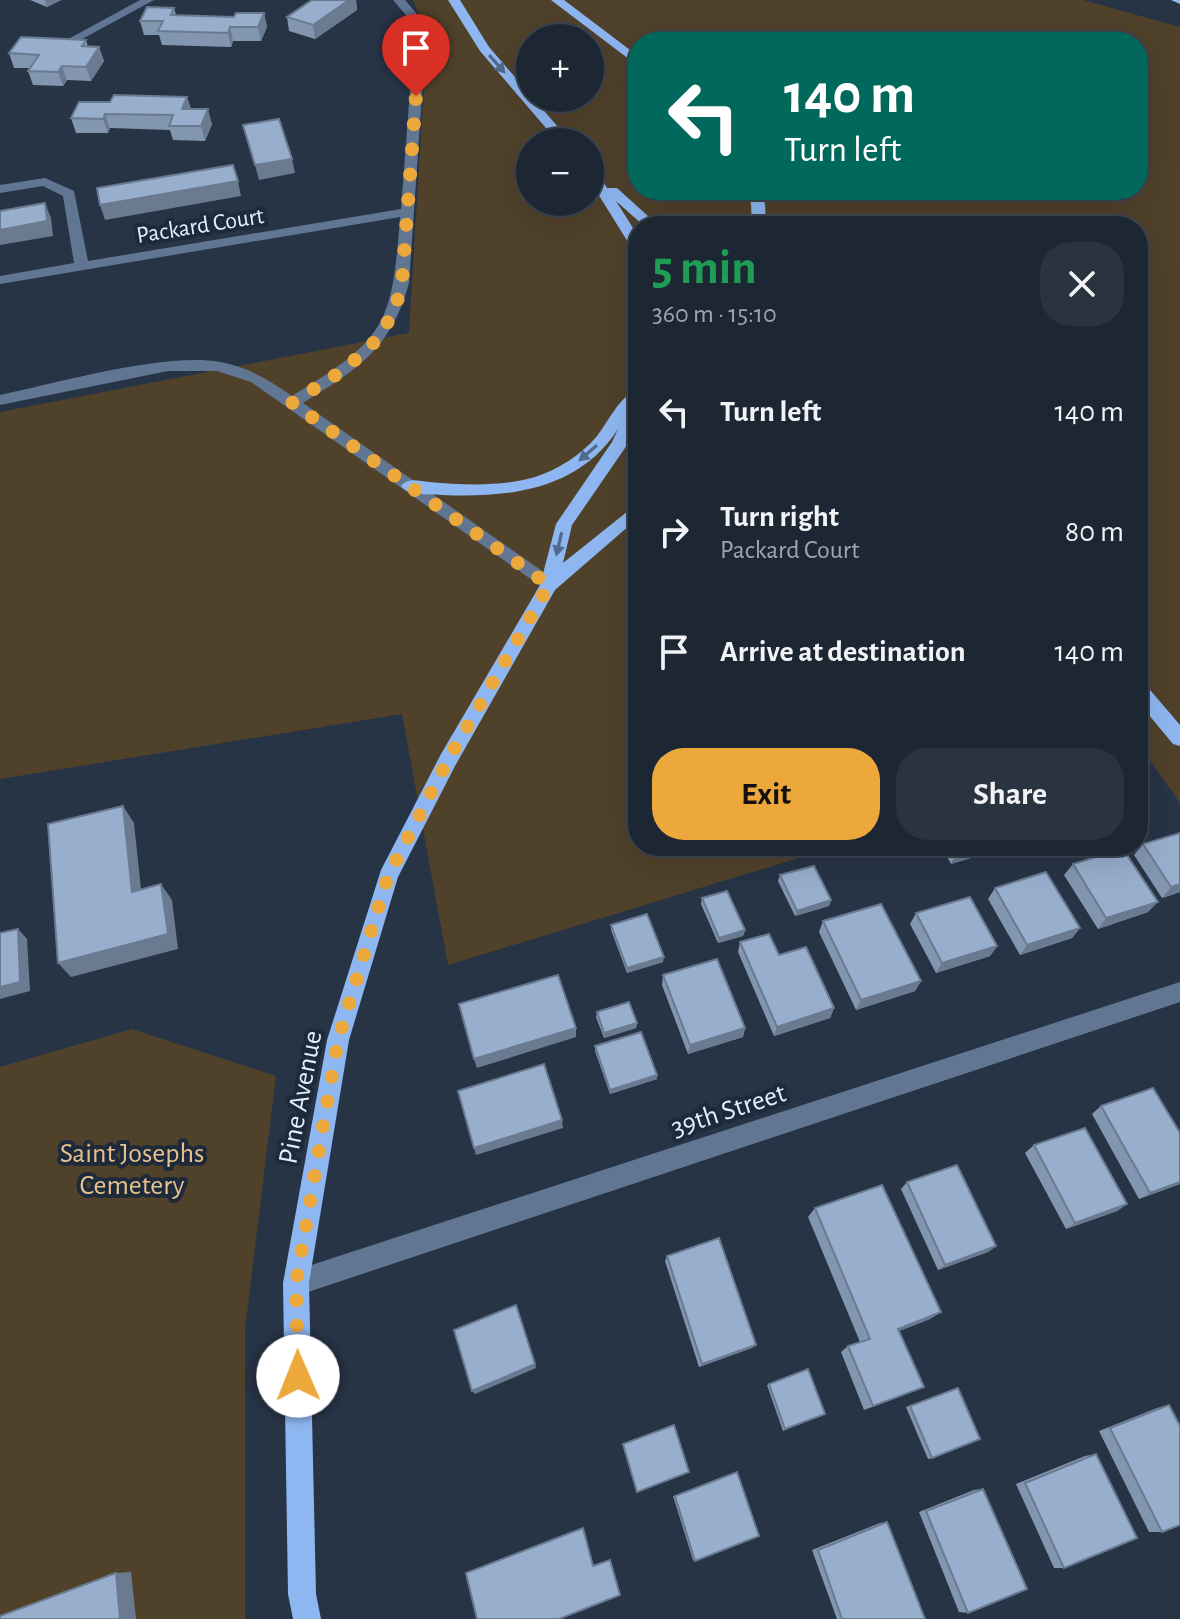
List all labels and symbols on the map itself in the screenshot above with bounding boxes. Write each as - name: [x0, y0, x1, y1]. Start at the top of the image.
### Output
- pin: [382, 14.0, 450, 96]
- one-way arrow: [488, 55, 506, 74]
- street label: Packard Court: [135, 204, 266, 248]
- one-way arrow: [578, 444, 598, 461]
- one-way arrow: [552, 531, 565, 556]
- street label: Pine Avenue: [274, 1028, 328, 1166]
- street label: 39th Street: [668, 1079, 789, 1143]
- park label: Saint Josephs Cemetery: [60, 1140, 204, 1200]
- position arrow: [256, 1334, 340, 1418]

